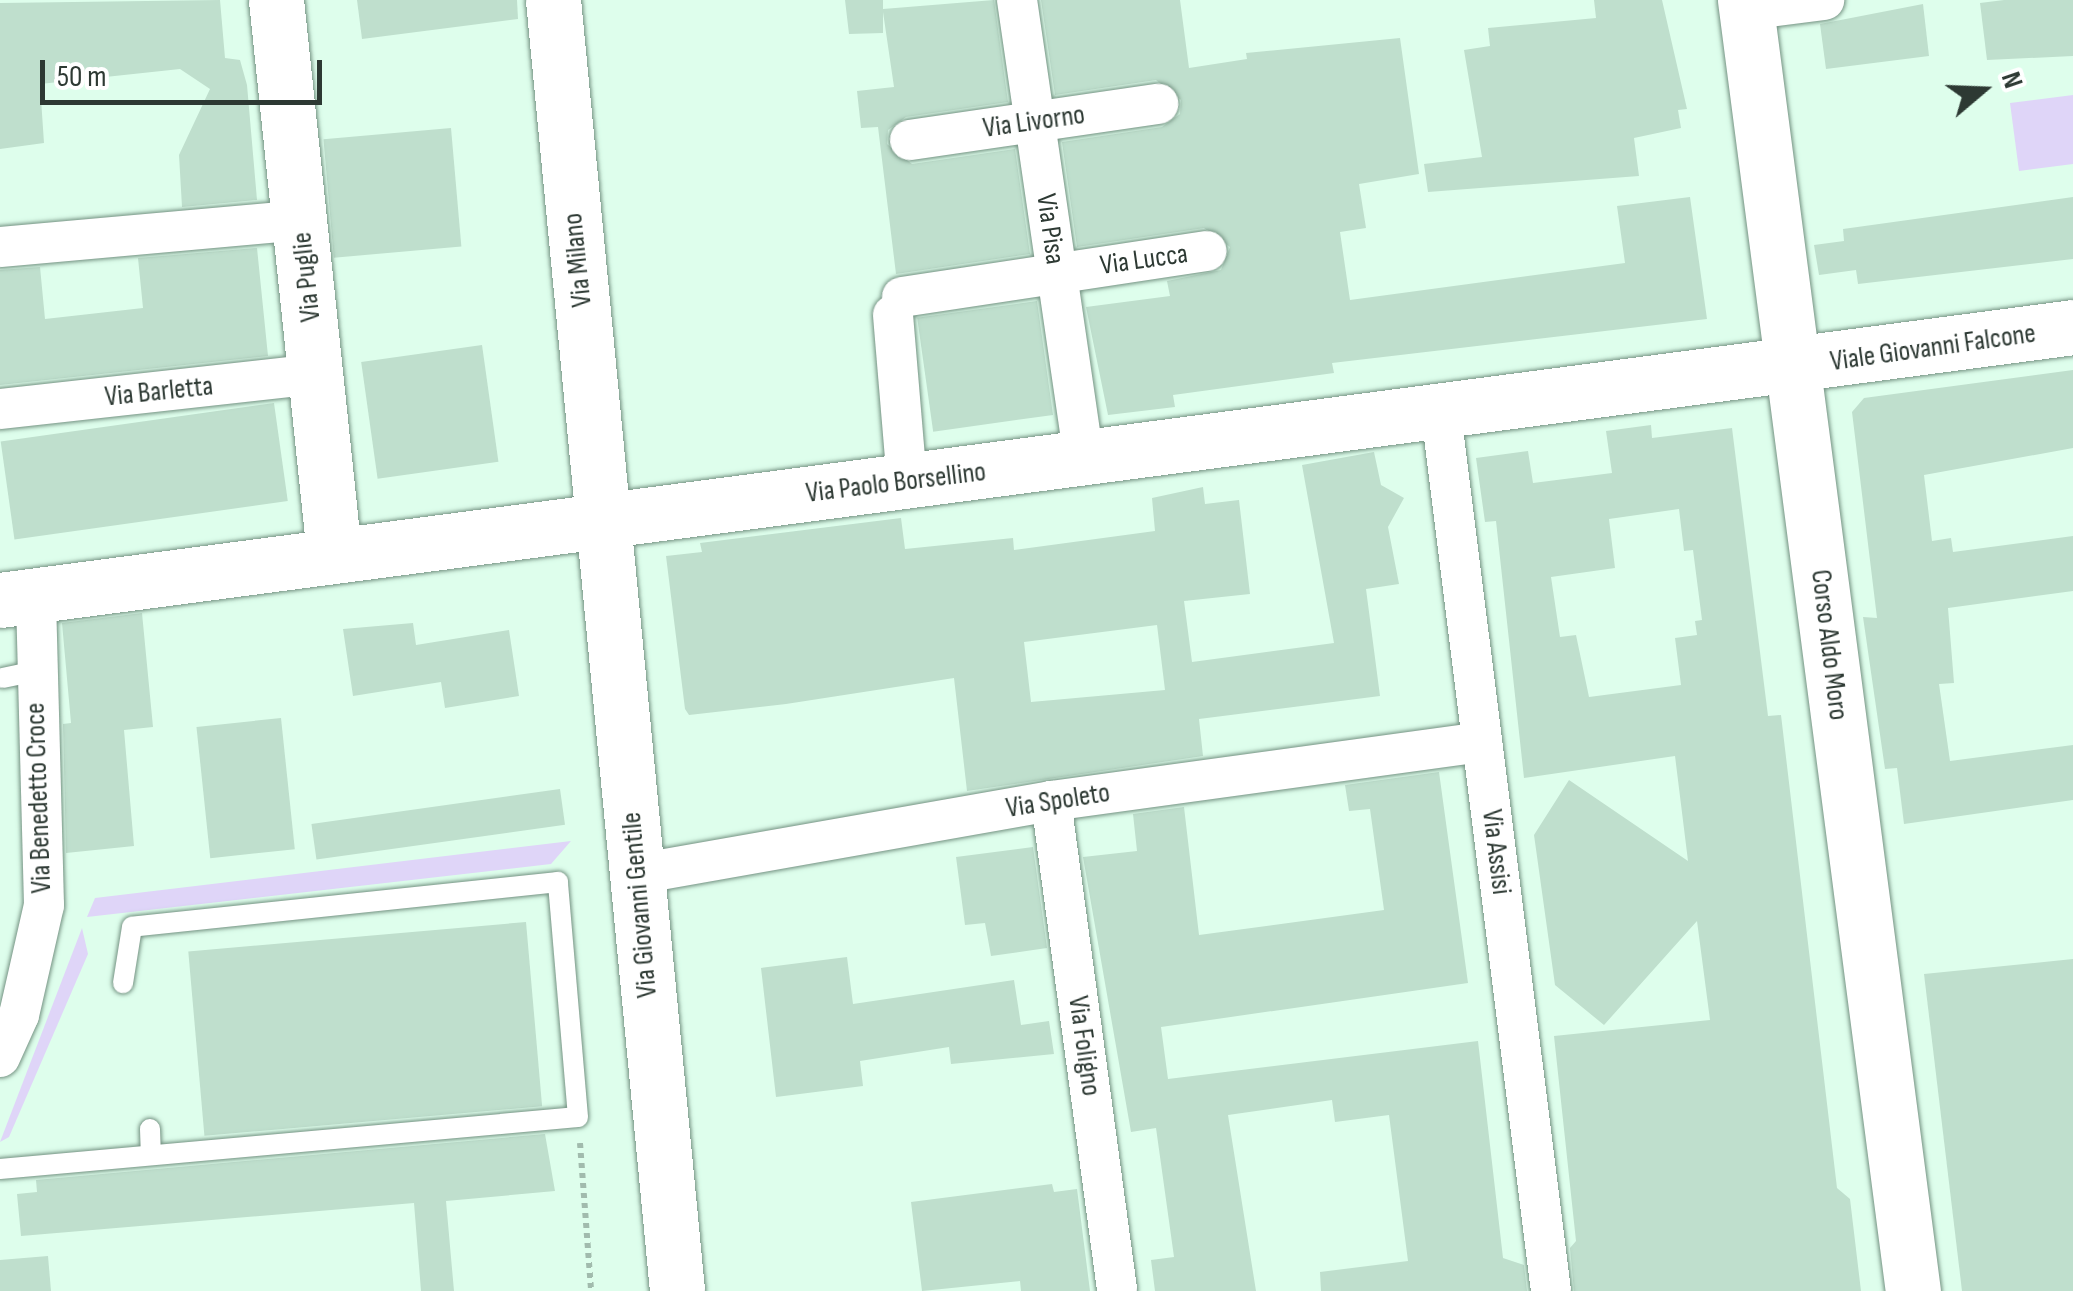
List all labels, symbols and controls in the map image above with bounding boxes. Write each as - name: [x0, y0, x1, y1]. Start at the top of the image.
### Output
- scale bar: [45, 40, 328, 102]
- north arrow: [1933, 40, 2033, 140]
- text: 50 m: [57, 59, 106, 95]
- text: N: [1994, 68, 2030, 93]
- street label: Via Livorno: [981, 98, 1087, 146]
- street label: Via Pisa: [1028, 192, 1072, 266]
- street label: Via Milano: [556, 211, 600, 309]
- street label: Via Puglie: [286, 230, 328, 324]
- street label: Via Lucca: [1098, 237, 1190, 283]
- street label: Viale Giovanni Falcone: [1828, 317, 2038, 379]
- street label: Via Barletta: [103, 370, 215, 414]
- street label: Via Paolo Borsellino: [804, 455, 988, 511]
- street label: Corso Aldo Moro: [1803, 568, 1855, 722]
- street label: Via Benedetto Croce: [19, 702, 59, 894]
- street label: Via Spoleto: [1004, 776, 1112, 826]
- street label: Via Assisi: [1474, 808, 1518, 896]
- street label: Via Giovanni Gentile: [615, 811, 665, 999]
- street label: Via Foligno: [1060, 994, 1108, 1098]

